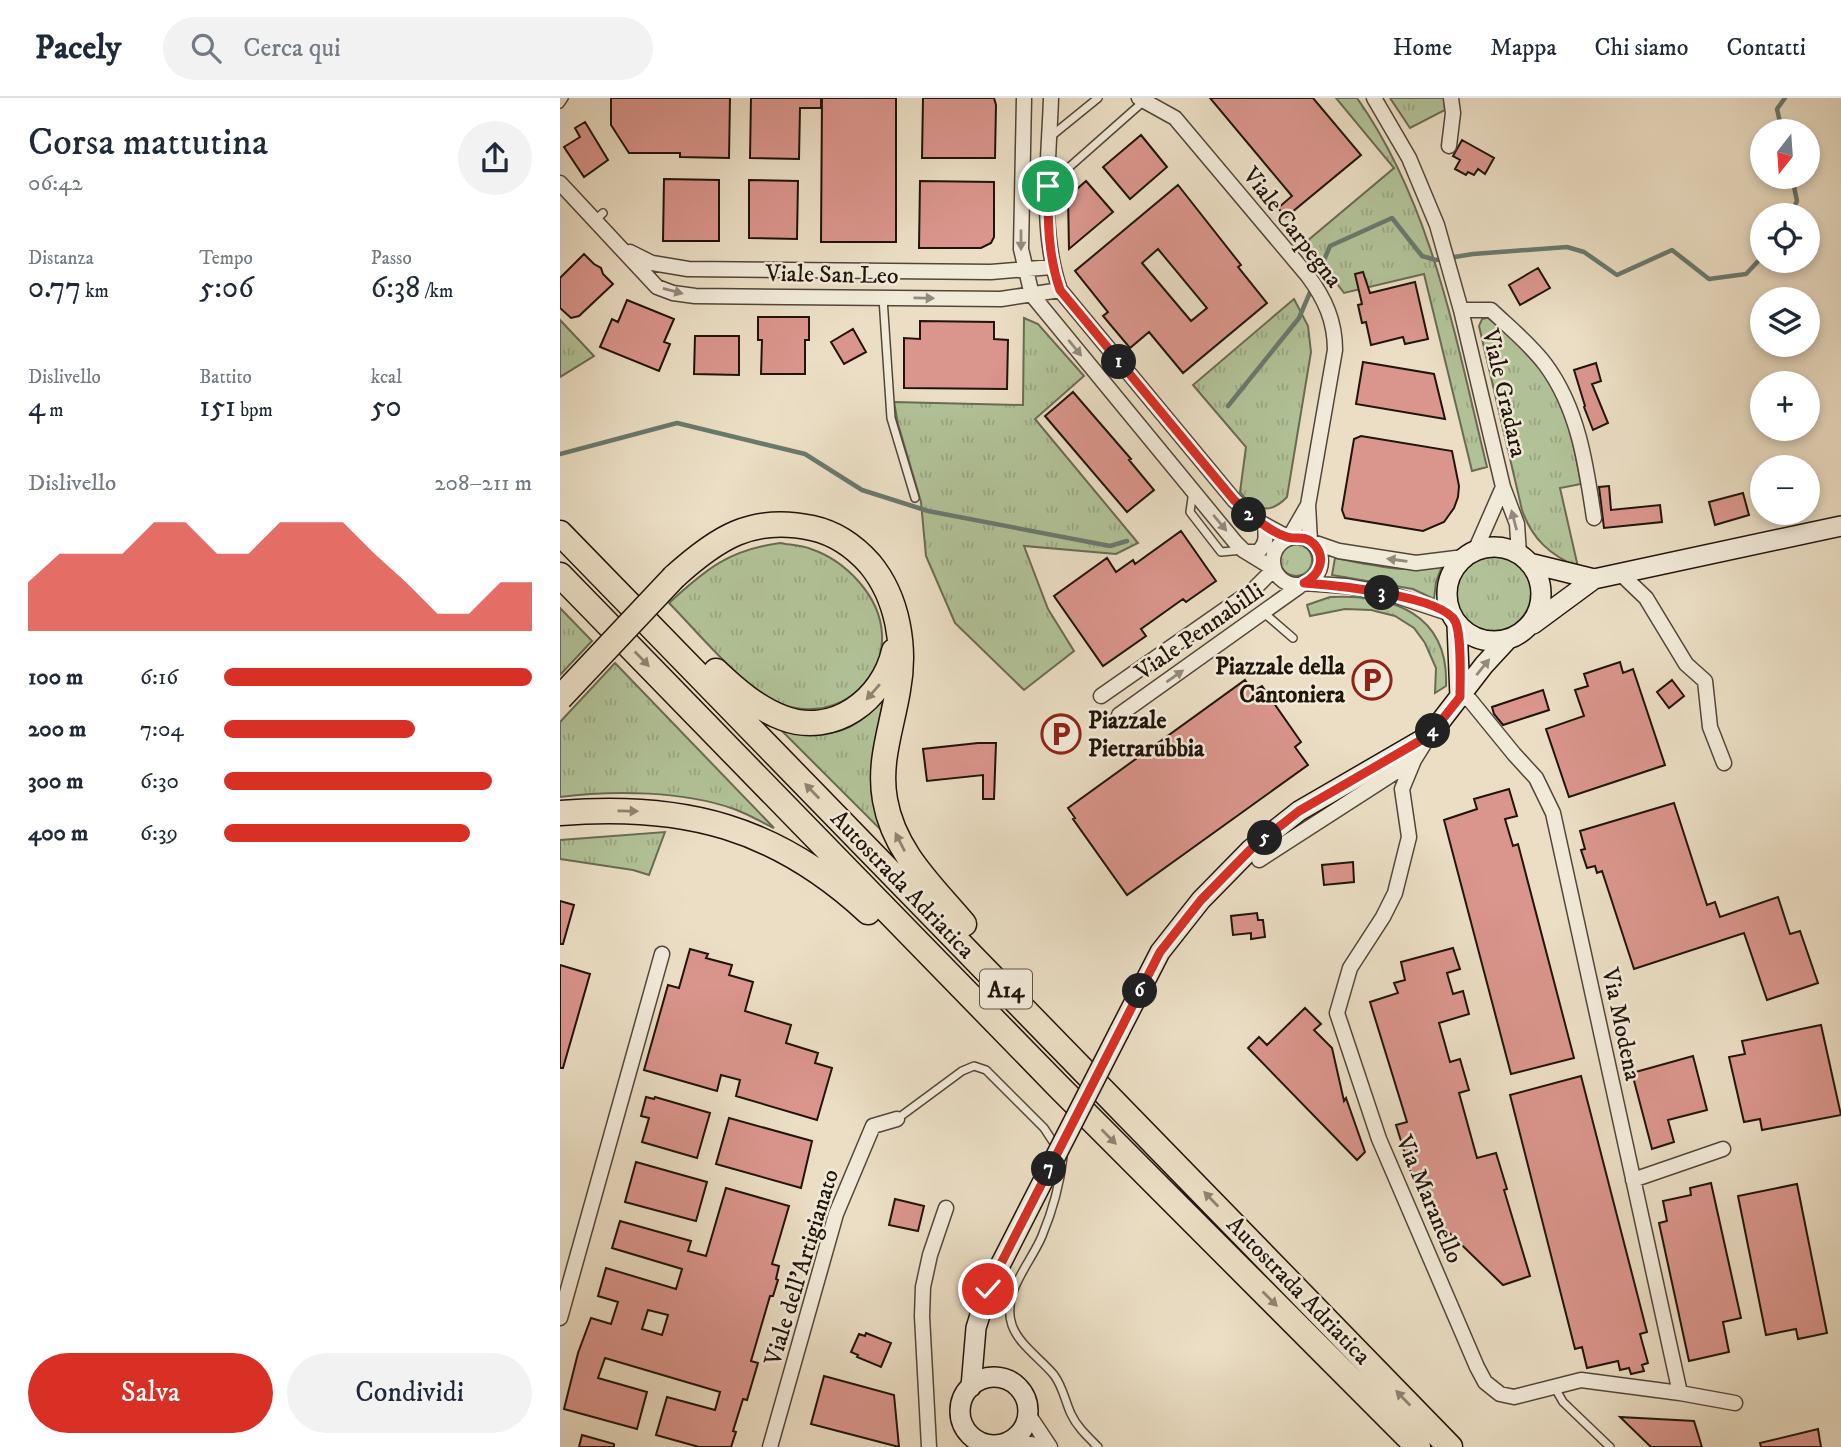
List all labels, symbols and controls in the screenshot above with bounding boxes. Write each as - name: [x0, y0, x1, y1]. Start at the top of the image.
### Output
- search box: [163, 17, 653, 80]
- text: Pacely: [35, 28, 121, 69]
- icon: search: [187, 29, 225, 67]
- text: Cerca qui: [243, 32, 341, 65]
- text: Home: [1393, 33, 1452, 63]
- text: Mappa: [1490, 33, 1557, 63]
- text: Chi siamo: [1595, 33, 1689, 63]
- text: Contatti: [1727, 33, 1806, 63]
- text: Corsa mattutina: [28, 119, 268, 167]
- north arrow: [1750, 119, 1820, 189]
- map controls: [1750, 119, 1820, 525]
- button: share: [458, 121, 532, 195]
- pin: [1018, 156, 1078, 216]
- street label: Viale Carpegna: [1235, 160, 1349, 295]
- icon: arrive: [1029, 167, 1067, 205]
- text: 06:42: [28, 169, 83, 198]
- button: locate: [1750, 203, 1820, 273]
- one-way arrow: [1016, 229, 1027, 251]
- text: Distanza: [28, 247, 94, 270]
- text: Tempo: [199, 247, 253, 270]
- text: Passo: [371, 247, 412, 270]
- street label: Viale San Leo: [764, 259, 899, 291]
- text: 0.77: [28, 270, 81, 307]
- text: 5:06: [199, 270, 254, 307]
- text: 6:38: [371, 270, 420, 307]
- text: km: [81, 280, 109, 303]
- text: /km: [420, 280, 453, 303]
- one-way arrow: [663, 287, 684, 297]
- button: layers: [1750, 287, 1820, 357]
- one-way arrow: [914, 292, 936, 304]
- street label: Viale Gradara: [1474, 325, 1534, 461]
- one-way arrow: [1068, 338, 1083, 356]
- pin: 1: [1102, 344, 1136, 380]
- text: 1: [1115, 350, 1122, 373]
- text: Dislivello: [28, 366, 101, 389]
- text: Battito: [199, 366, 252, 389]
- text: kcal: [371, 366, 402, 389]
- button: +: [1750, 371, 1820, 441]
- text: 4: [28, 389, 45, 426]
- text: 151: [199, 389, 236, 426]
- text: 50: [371, 389, 402, 426]
- text: m: [45, 399, 64, 422]
- text: bpm: [236, 399, 273, 422]
- button: −: [1750, 455, 1820, 525]
- text: Dislivello: [28, 469, 116, 498]
- text: 208–211 m: [434, 469, 532, 498]
- pin: 2: [1232, 498, 1266, 532]
- text: 2: [1244, 503, 1253, 526]
- one-way arrow: [1508, 509, 1519, 531]
- one-way arrow: [1212, 515, 1227, 532]
- one-way arrow: [1386, 554, 1408, 565]
- pin: 3: [1364, 575, 1400, 610]
- street label: Viale Pennabilli: [1129, 576, 1270, 688]
- text: 3: [1378, 581, 1385, 604]
- one-way arrow: [633, 651, 650, 668]
- place label: Piazzale della Cantoniera: [1215, 652, 1346, 710]
- parking icon: Piazzale della Cantoniera: [1351, 659, 1393, 701]
- one-way arrow: [1475, 659, 1490, 676]
- text: 100 m: [28, 663, 83, 692]
- text: 6:16: [140, 663, 178, 692]
- one-way arrow: [1166, 669, 1184, 683]
- one-way arrow: [865, 683, 881, 701]
- place label: Piazzale Pietrarubbia: [1088, 706, 1205, 764]
- parking icon: Piazzale Pietrarubbia: [1040, 713, 1082, 755]
- pin: 4: [1416, 714, 1450, 748]
- text: 200 m: [28, 715, 86, 744]
- text: 7:04: [140, 715, 184, 744]
- text: 4: [1427, 719, 1438, 742]
- text: 300 m: [28, 767, 84, 796]
- text: 6:30: [140, 767, 179, 796]
- one-way arrow: [805, 783, 821, 800]
- street label: Autostrada Adriatica: [824, 804, 981, 966]
- one-way arrow: [617, 805, 639, 817]
- text: 400 m: [28, 819, 88, 848]
- text: 6:39: [140, 819, 178, 848]
- pin: 5: [1248, 820, 1282, 856]
- text: 5: [1260, 826, 1269, 849]
- one-way arrow: [894, 831, 906, 851]
- street label: Via Modena: [1594, 964, 1648, 1084]
- road number: A14: [980, 970, 1032, 1009]
- pin: 6: [1122, 974, 1158, 1008]
- text: 6: [1135, 979, 1144, 1002]
- one-way arrow: [1101, 1129, 1118, 1146]
- street label: Via Maranello: [1388, 1130, 1469, 1268]
- pin: 7: [1032, 1152, 1066, 1186]
- text: 7: [1043, 1157, 1054, 1180]
- street label: Viale dell'Artigianato: [758, 1166, 846, 1370]
- one-way arrow: [1202, 1191, 1219, 1208]
- street label: Autostrada Adriatica: [1220, 1210, 1377, 1372]
- pin: [958, 1259, 1018, 1319]
- icon: check: [969, 1270, 1007, 1308]
- one-way arrow: [1261, 1290, 1278, 1307]
- button: Salva: [28, 1353, 273, 1433]
- button: Condividi: [287, 1353, 532, 1433]
- one-way arrow: [1395, 1390, 1411, 1407]

